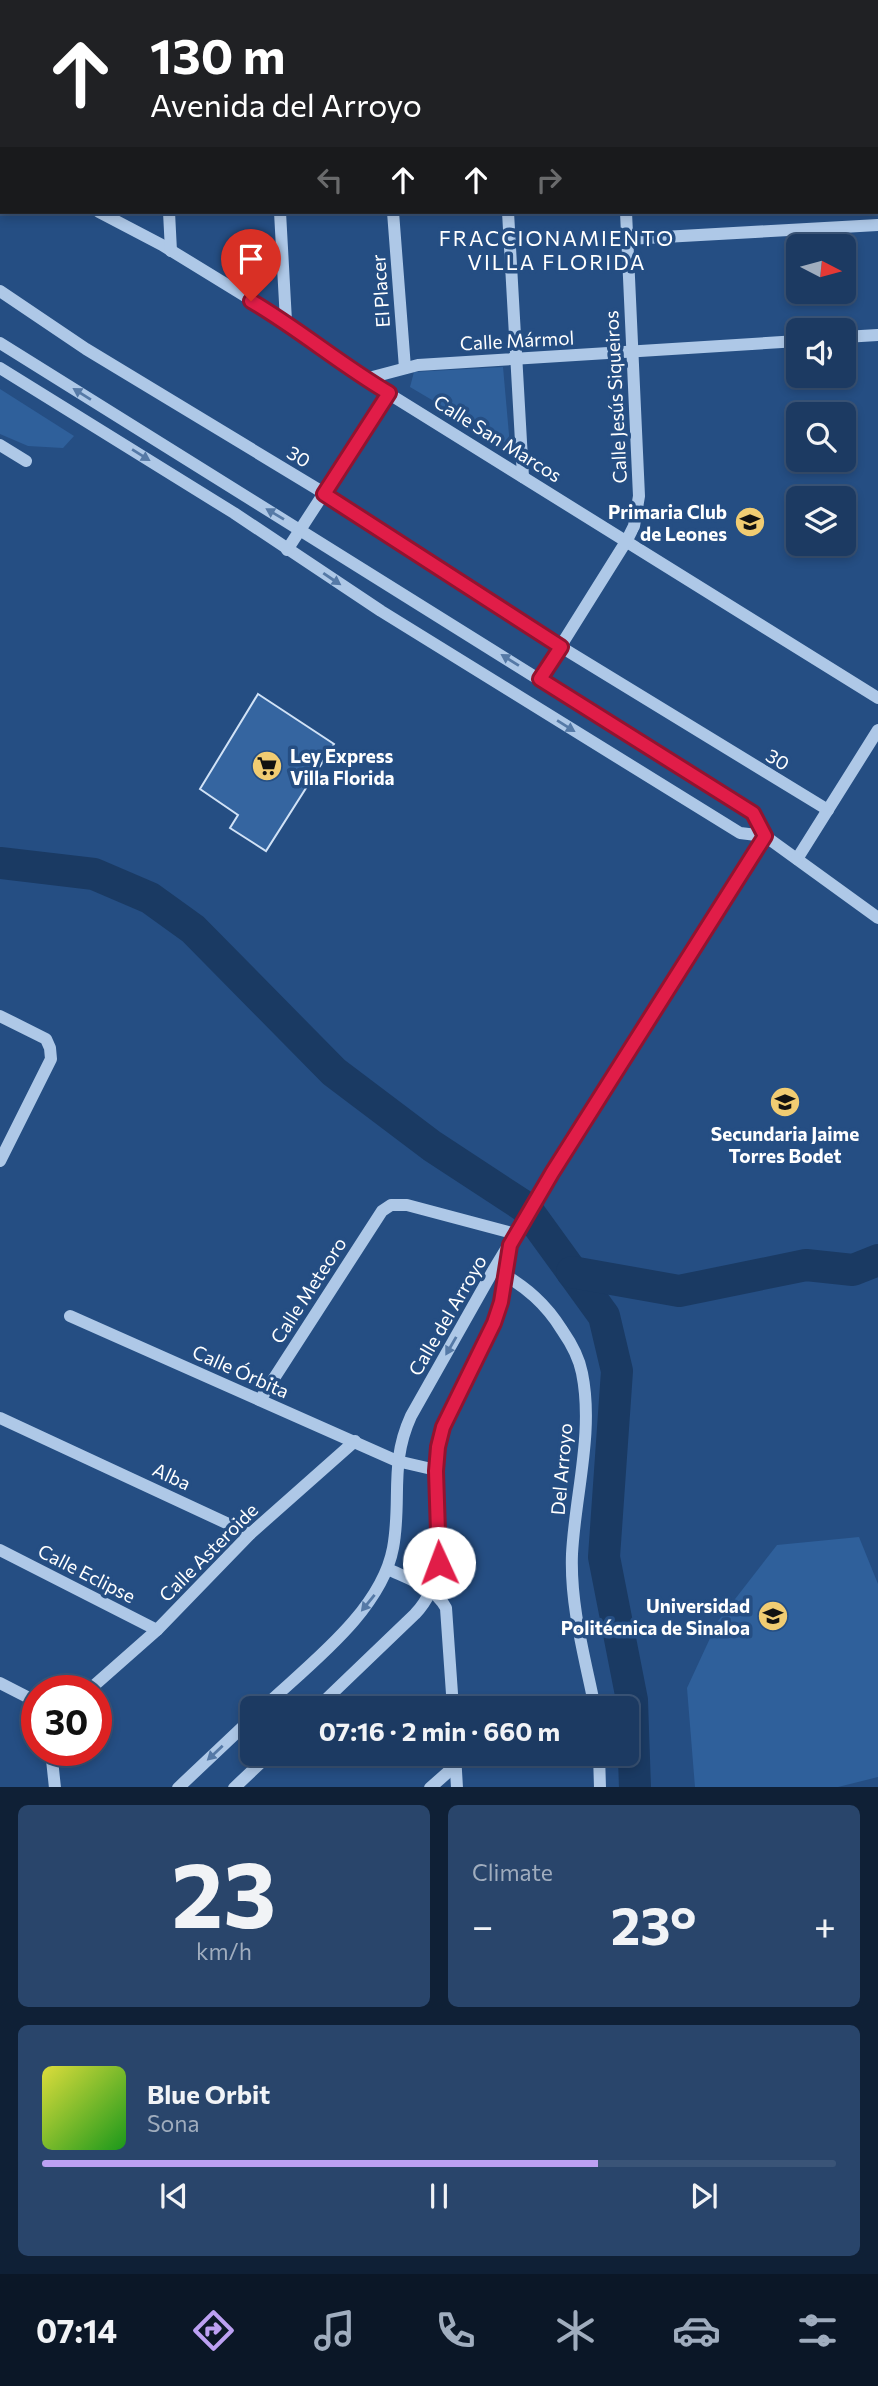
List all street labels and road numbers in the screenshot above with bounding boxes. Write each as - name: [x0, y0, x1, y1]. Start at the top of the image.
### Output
- street label: El Placer: [366, 253, 394, 328]
- street label: Calle Jesús Siqueiros: [599, 310, 631, 484]
- street label: Calle Mármol: [459, 326, 575, 354]
- street label: Calle San Marcos: [430, 389, 566, 487]
- street label: 30: [283, 440, 315, 472]
- street label: 30: [762, 743, 794, 775]
- street label: Calle Meteoro: [265, 1233, 351, 1347]
- street label: Calle del Arroyo: [403, 1251, 491, 1379]
- street label: Calle Órbita: [189, 1339, 293, 1403]
- street label: Del Arroyo: [546, 1422, 576, 1516]
- street label: Alba: [149, 1457, 195, 1495]
- street label: Calle Asteroide: [154, 1498, 262, 1606]
- street label: Calle Eclipse: [34, 1539, 140, 1607]

